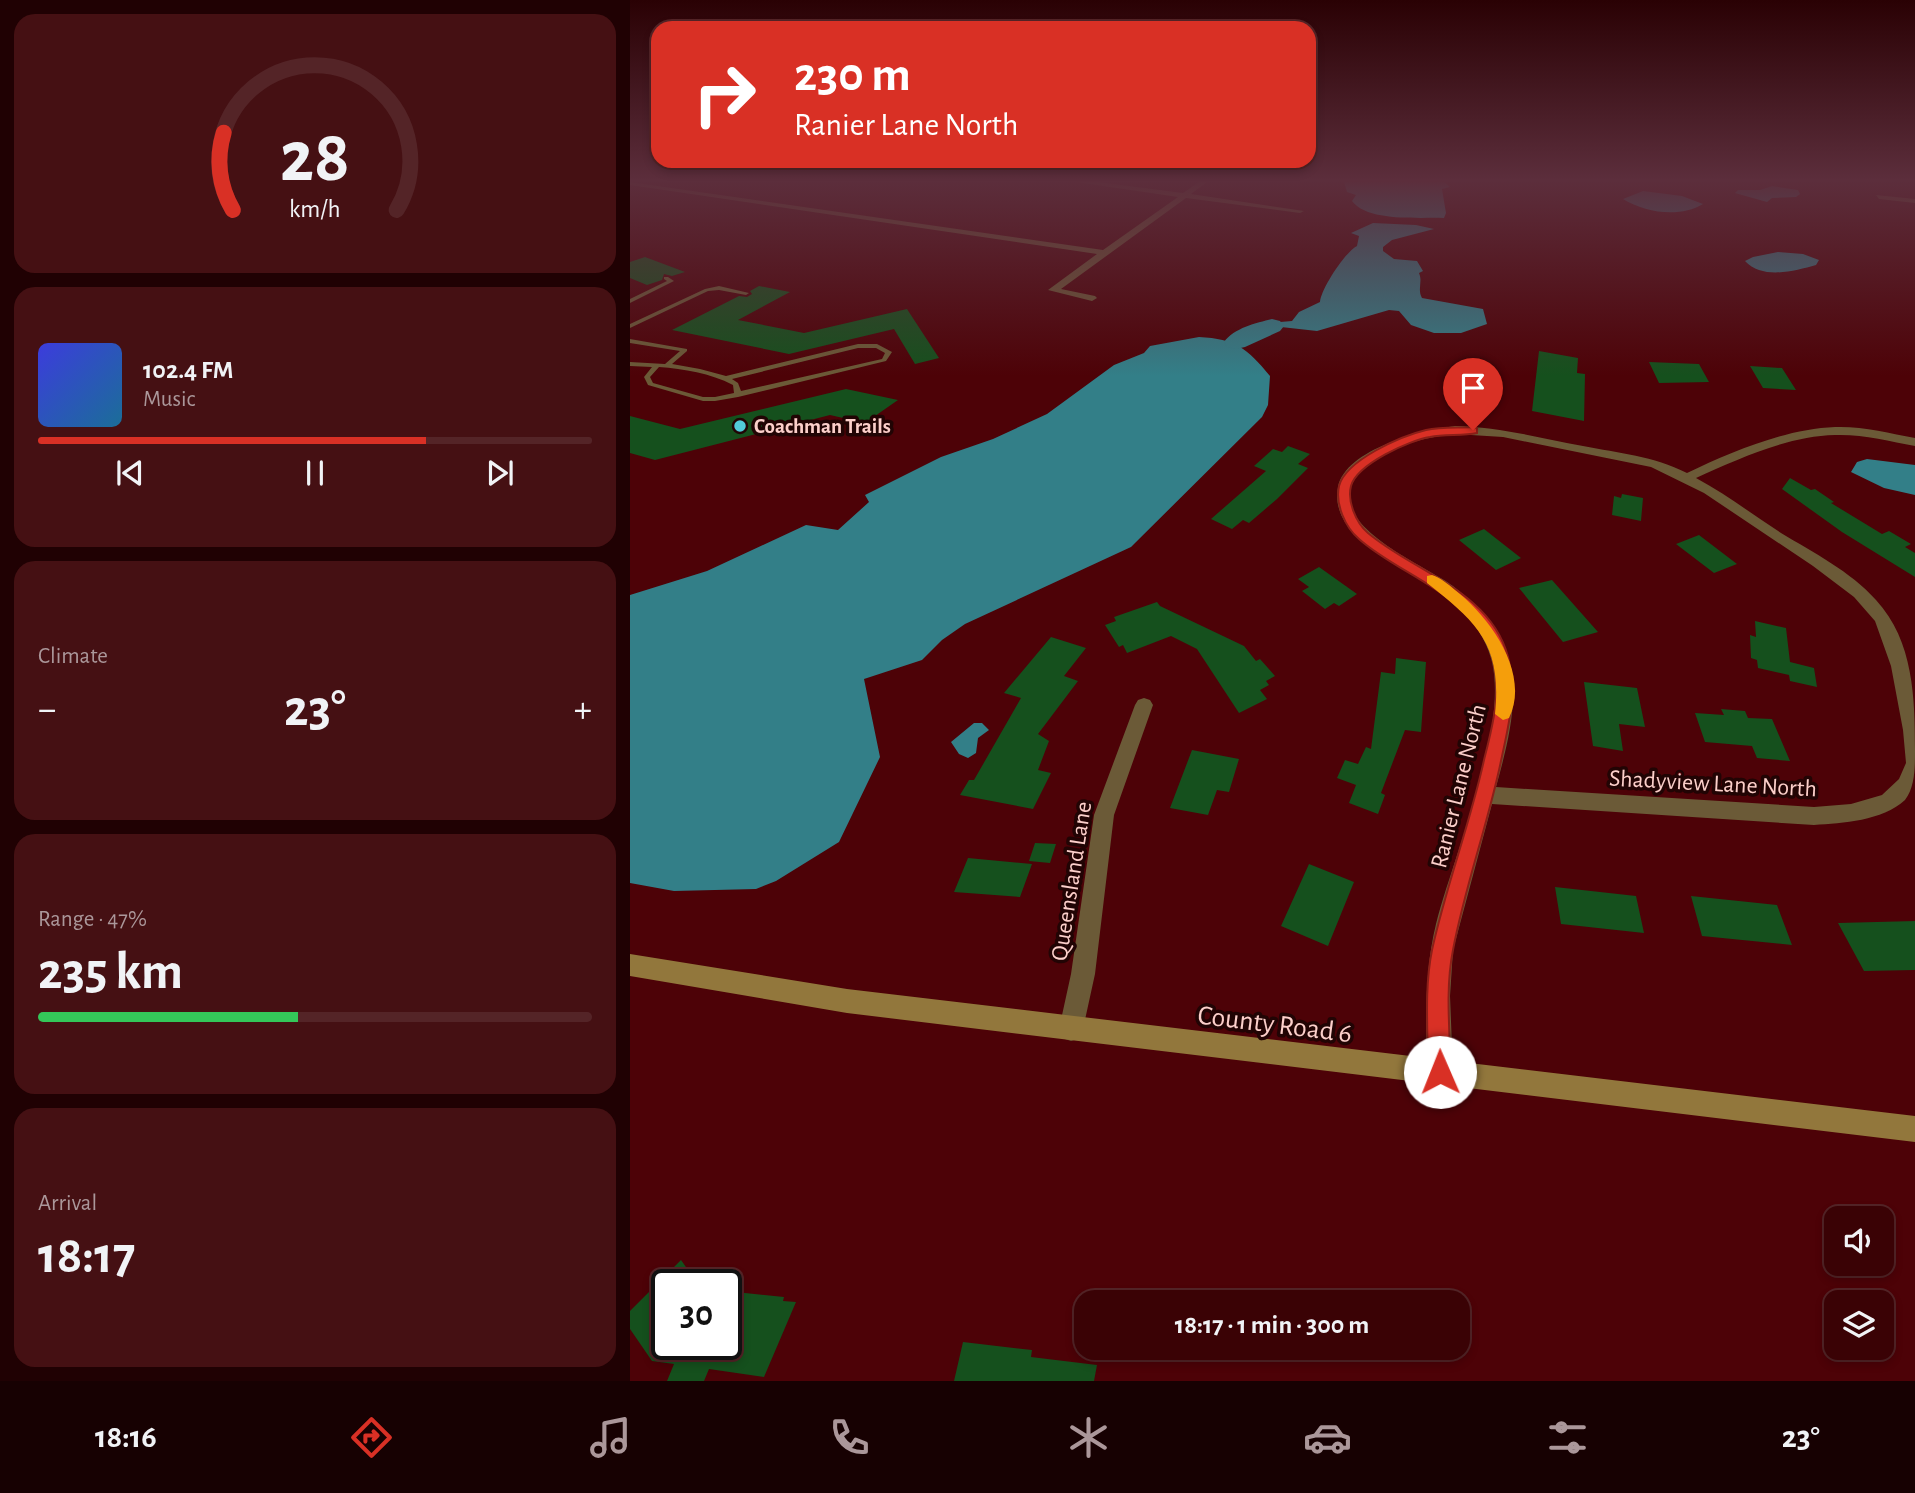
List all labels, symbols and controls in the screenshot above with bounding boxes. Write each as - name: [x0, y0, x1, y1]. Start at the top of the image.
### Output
- icon: right: [679, 49, 770, 140]
- text: 230 m: [794, 51, 911, 100]
- text: Ranier Lane North: [794, 109, 1018, 141]
- text: 28: [280, 122, 350, 195]
- text: km/h: [289, 197, 341, 222]
- text: 102.4 FM: [143, 357, 233, 383]
- pin: [1443, 358, 1503, 430]
- icon: arrive: [1454, 369, 1492, 407]
- text: Music: [143, 388, 195, 411]
- place label: Coachman Trails: [754, 416, 891, 437]
- marker: Coachman Trails: [732, 418, 748, 434]
- icon: previous: [111, 454, 149, 492]
- icon: pause: [296, 454, 334, 492]
- icon: next: [481, 454, 519, 492]
- text: Climate: [38, 645, 108, 668]
- text: 23°: [284, 683, 346, 735]
- text: −: [38, 691, 56, 729]
- text: +: [574, 691, 592, 729]
- street label: Ranier Lane North: [1427, 702, 1491, 871]
- street label: Shadyview Lane North: [1608, 767, 1817, 801]
- street label: Queensland Lane: [1048, 800, 1096, 962]
- text: Range · 47%: [38, 908, 147, 931]
- text: 235 km: [38, 946, 183, 998]
- street label: County Road 6: [1196, 1002, 1353, 1048]
- position arrow: [1403, 1035, 1477, 1109]
- text: Arrival: [38, 1192, 97, 1215]
- map controls: [1824, 1206, 1894, 1360]
- button: sound: [1824, 1206, 1894, 1276]
- text: 18:17: [38, 1230, 135, 1282]
- speed limit sign: 30: [651, 1269, 742, 1360]
- button: layers: [1824, 1290, 1894, 1360]
- text: 18:17 · 1 min · 300 m: [1175, 1312, 1369, 1338]
- icon: directions: [347, 1413, 396, 1462]
- icon: music: [586, 1413, 635, 1462]
- icon: phone: [825, 1413, 874, 1462]
- icon: climate: [1064, 1413, 1113, 1462]
- icon: car: [1303, 1413, 1352, 1462]
- icon: filters: [1543, 1413, 1592, 1462]
- text: 18:16: [95, 1421, 157, 1453]
- text: 23°: [1782, 1421, 1820, 1453]

